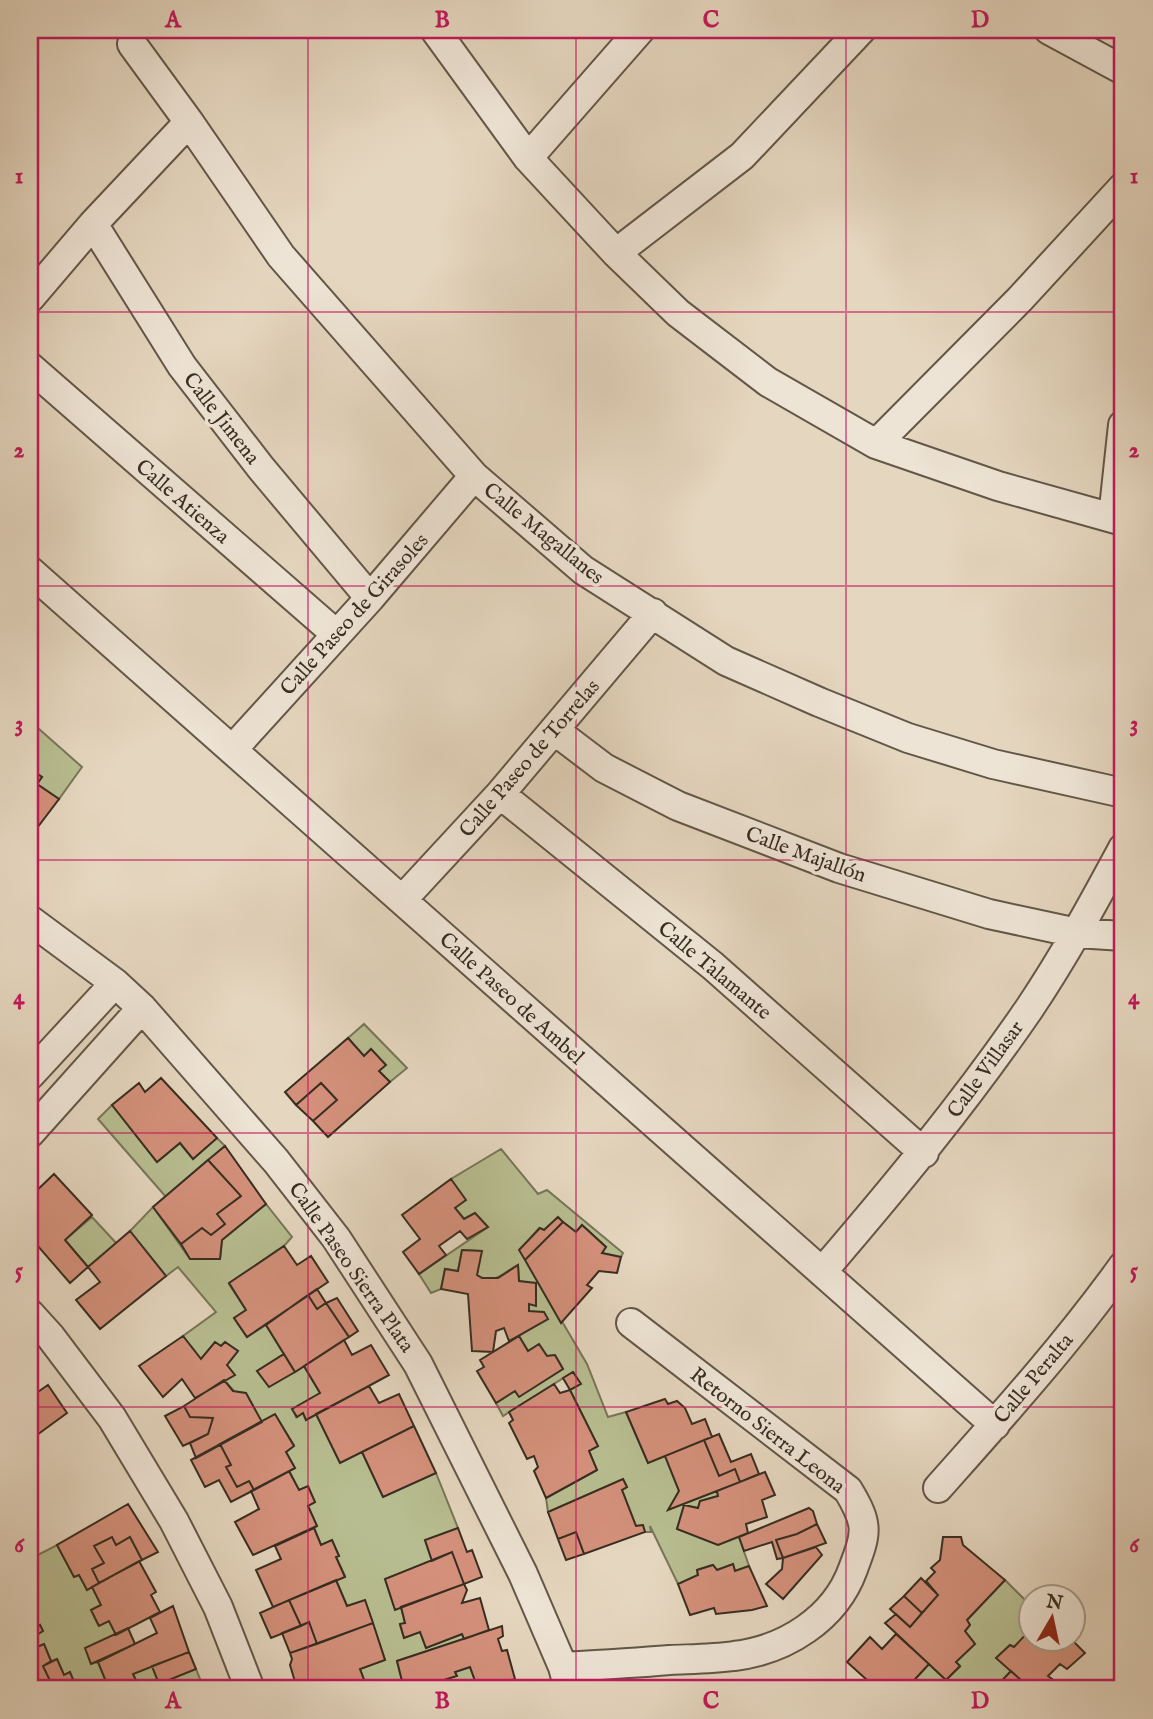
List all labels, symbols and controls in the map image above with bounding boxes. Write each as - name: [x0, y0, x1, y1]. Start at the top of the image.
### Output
- text: A: [164, 6, 182, 35]
- text: B: [434, 6, 450, 35]
- text: C: [703, 6, 720, 35]
- text: D: [971, 6, 989, 35]
- text: 1: [15, 162, 23, 191]
- text: 1: [1130, 162, 1138, 191]
- street label: Calle Jimena: [176, 367, 266, 471]
- text: 2: [14, 436, 25, 465]
- text: 2: [1129, 436, 1140, 465]
- street label: Calle Atienza: [129, 454, 235, 551]
- street label: Calle Magallanes: [477, 477, 609, 591]
- street label: Calle Paseo de Girasoles: [275, 528, 435, 702]
- street label: Calle Paseo de Torrelas: [454, 674, 606, 844]
- text: 3: [15, 710, 23, 739]
- text: 3: [1130, 710, 1138, 739]
- street label: Calle Majallón: [741, 821, 870, 890]
- street label: Calle Talamante: [652, 916, 777, 1027]
- street label: Calle Paseo de Ambel: [433, 927, 589, 1072]
- text: 4: [13, 983, 25, 1012]
- text: 4: [1128, 983, 1140, 1012]
- street label: Calle Villasar: [942, 1016, 1031, 1124]
- street label: Calle Paseo Sierra Plata: [282, 1177, 420, 1359]
- text: 5: [15, 1257, 24, 1286]
- text: 5: [1130, 1257, 1139, 1286]
- street label: Calle Peralta: [988, 1327, 1080, 1430]
- street label: Retorno Sierra Leona: [684, 1362, 851, 1501]
- text: 6: [14, 1531, 25, 1560]
- text: 6: [1129, 1531, 1140, 1560]
- north arrow: [1016, 1582, 1086, 1652]
- text: N: [1043, 1590, 1065, 1616]
- text: A: [164, 1687, 182, 1716]
- text: B: [434, 1687, 450, 1716]
- text: C: [703, 1687, 720, 1716]
- text: D: [971, 1687, 989, 1716]

